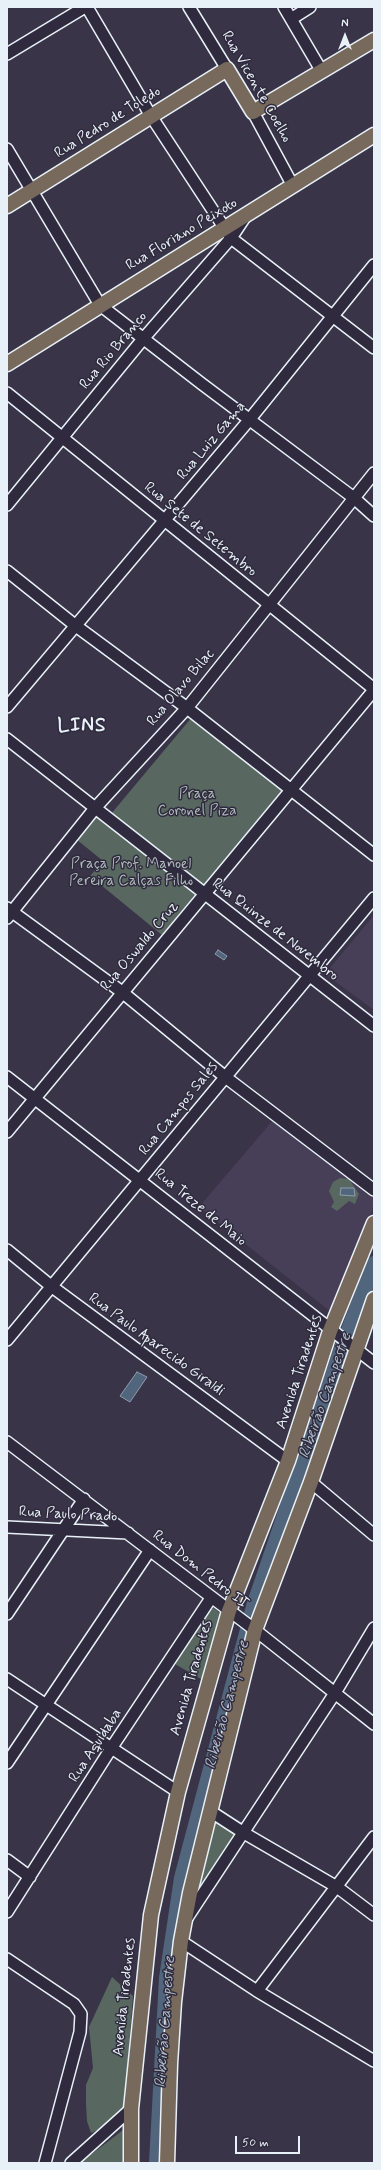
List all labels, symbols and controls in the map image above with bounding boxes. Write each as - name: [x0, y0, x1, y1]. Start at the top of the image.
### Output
- north arrow: [325, 16, 365, 56]
- text: N: [341, 17, 349, 31]
- street label: Rua Vicente Coelho: [217, 28, 295, 146]
- street label: Rua Pedro de Toledo: [52, 83, 164, 163]
- street label: Rua Floriano Peixoto: [123, 195, 241, 275]
- street label: Rua Rio Branco: [76, 309, 152, 393]
- street label: Rua Luiz Gama: [174, 398, 250, 484]
- street label: Rua Sete de Setembro: [140, 479, 260, 581]
- street label: Rua Olavo Bilac: [144, 646, 218, 730]
- district label: LINS: [57, 716, 107, 738]
- park label: Praça Coronel Piza: [158, 786, 236, 821]
- park label: Praça Prof. Manoel Pereira Calças Filho: [69, 856, 193, 891]
- street label: Rua Quinze de Novembro: [208, 875, 342, 985]
- street label: Rua Oswaldo Cruz: [97, 898, 183, 996]
- street label: Rua Campos Sales: [136, 1059, 222, 1159]
- street label: Rua Treze de Maio: [150, 1165, 250, 1251]
- street label: Rua Paulo Aparecido Giraldi: [84, 1290, 228, 1400]
- street label: Avenida Tiradentes: [273, 1313, 327, 1431]
- water label: Ribeirão Campestre: [295, 1331, 357, 1461]
- street label: Rua Paulo Prado: [18, 1503, 118, 1527]
- street label: Rua Dom Pedro II: [148, 1527, 252, 1613]
- street label: Avenida Tiradentes: [167, 1618, 217, 1738]
- water label: Ribeirão Campestre: [202, 1639, 254, 1771]
- street label: Rua Aquidaba: [66, 1706, 126, 1786]
- street label: Avenida Tiradentes: [110, 1937, 140, 2057]
- water label: Ribeirão Campestre: [152, 1956, 180, 2088]
- scale bar: [237, 2128, 302, 2154]
- text: 50 m: [242, 2135, 269, 2151]

